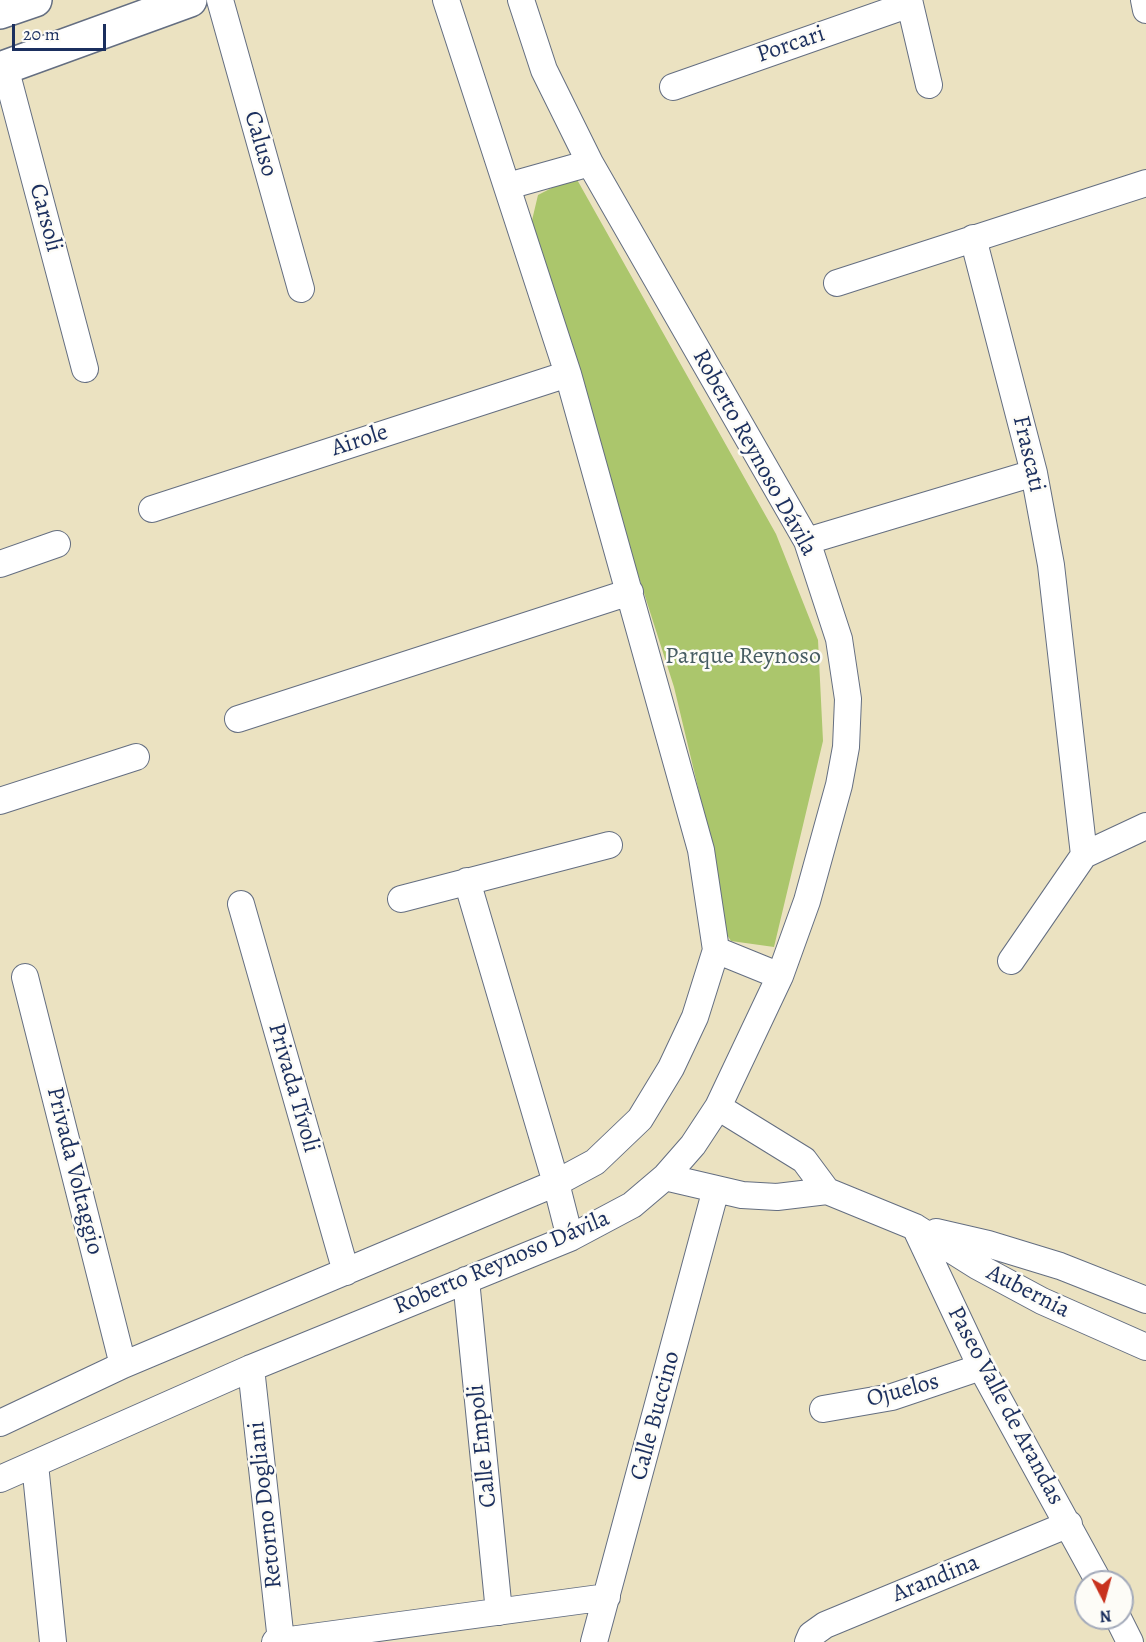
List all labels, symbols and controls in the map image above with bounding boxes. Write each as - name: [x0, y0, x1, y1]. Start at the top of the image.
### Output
- scale bar: [15, 12, 110, 50]
- street label: Porcari: [753, 20, 829, 70]
- text: 20 m: [23, 22, 60, 46]
- street label: Caluso: [237, 108, 283, 180]
- street label: Carsoli: [22, 181, 68, 255]
- street label: Roberto Reynoso Dávila: [685, 345, 823, 561]
- street label: Frascati: [1005, 413, 1051, 495]
- street label: Airole: [328, 418, 392, 464]
- park label: Parque Reynoso: [665, 643, 821, 671]
- street label: Privada Tívoli: [261, 1020, 325, 1156]
- street label: Privada Voltaggio: [39, 1084, 109, 1258]
- street label: Roberto Reynoso Dávila: [390, 1204, 614, 1322]
- street label: Aubernia: [981, 1259, 1075, 1325]
- street label: Paseo Valle de Arandas: [940, 1302, 1070, 1510]
- street label: Calle Buccino: [625, 1348, 687, 1484]
- street label: Ojuelos: [864, 1368, 942, 1414]
- street label: Calle Empoli: [462, 1383, 504, 1509]
- street label: Retorno Dogliani: [243, 1420, 289, 1590]
- street label: Arandina: [889, 1549, 983, 1609]
- north arrow: [1074, 1570, 1134, 1630]
- text: N: [1099, 1604, 1113, 1627]

